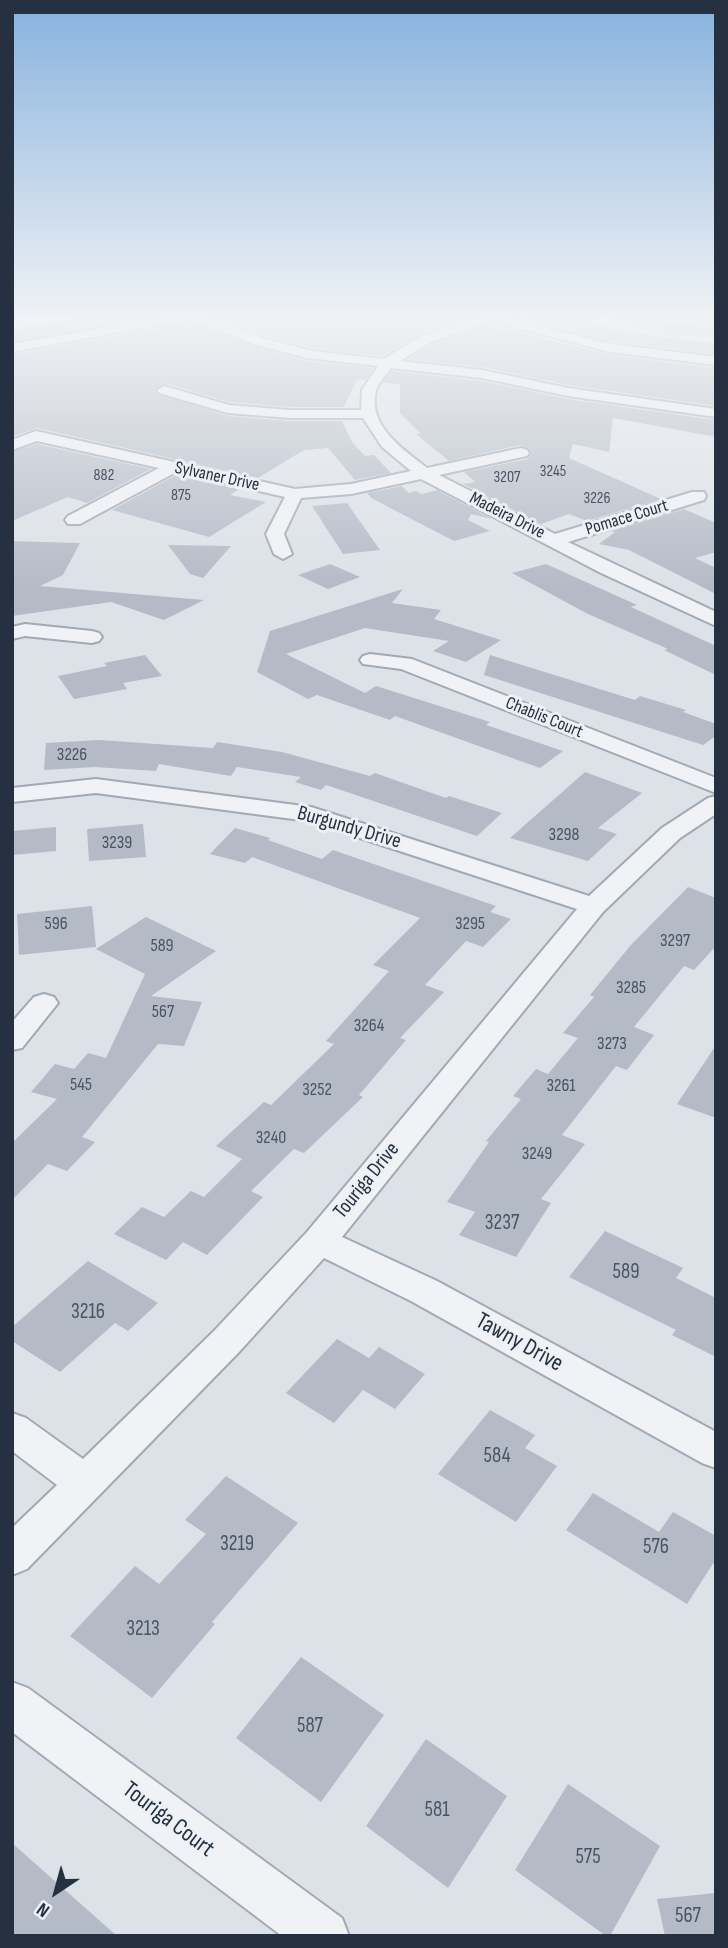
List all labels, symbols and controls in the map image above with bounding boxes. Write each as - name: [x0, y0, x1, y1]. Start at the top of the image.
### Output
- street label: Sylvaner Drive: [173, 457, 261, 497]
- house number: 3245: [540, 462, 566, 482]
- house number: 882: [94, 466, 114, 486]
- house number: 3207: [494, 468, 520, 488]
- house number: 875: [171, 486, 191, 506]
- street label: Madeira Drive: [466, 488, 548, 544]
- house number: 3226: [584, 489, 610, 509]
- street label: Pomace Court: [583, 495, 671, 541]
- street label: Chablis Court: [502, 693, 586, 743]
- house number: 3226: [57, 744, 87, 766]
- street label: Burgundy Drive: [294, 801, 404, 855]
- house number: 3298: [549, 824, 579, 846]
- house number: 3239: [102, 832, 132, 854]
- house number: 596: [44, 913, 68, 935]
- house number: 3295: [455, 913, 485, 935]
- house number: 3297: [660, 930, 690, 952]
- house number: 589: [150, 935, 174, 957]
- house number: 3285: [616, 977, 646, 999]
- house number: 567: [152, 1001, 174, 1023]
- house number: 3264: [354, 1015, 384, 1037]
- house number: 3273: [597, 1033, 627, 1055]
- house number: 545: [70, 1074, 92, 1096]
- house number: 3261: [546, 1075, 576, 1097]
- house number: 3252: [302, 1079, 332, 1101]
- house number: 3240: [256, 1127, 286, 1149]
- street label: Touriga Drive: [329, 1138, 405, 1224]
- house number: 3249: [522, 1143, 552, 1165]
- house number: 3237: [485, 1211, 519, 1237]
- house number: 589: [613, 1260, 639, 1286]
- house number: 3216: [71, 1300, 105, 1326]
- street label: Tawny Drive: [470, 1307, 568, 1379]
- house number: 584: [484, 1444, 510, 1470]
- house number: 3219: [220, 1532, 254, 1558]
- house number: 576: [643, 1535, 669, 1561]
- house number: 3213: [126, 1617, 160, 1643]
- house number: 587: [297, 1714, 323, 1740]
- street label: Touriga Court: [116, 1776, 220, 1864]
- house number: 581: [425, 1798, 449, 1824]
- house number: 575: [575, 1845, 601, 1871]
- north arrow: [21, 1857, 91, 1927]
- text: N: [32, 1897, 54, 1922]
- house number: 567: [675, 1904, 701, 1930]

